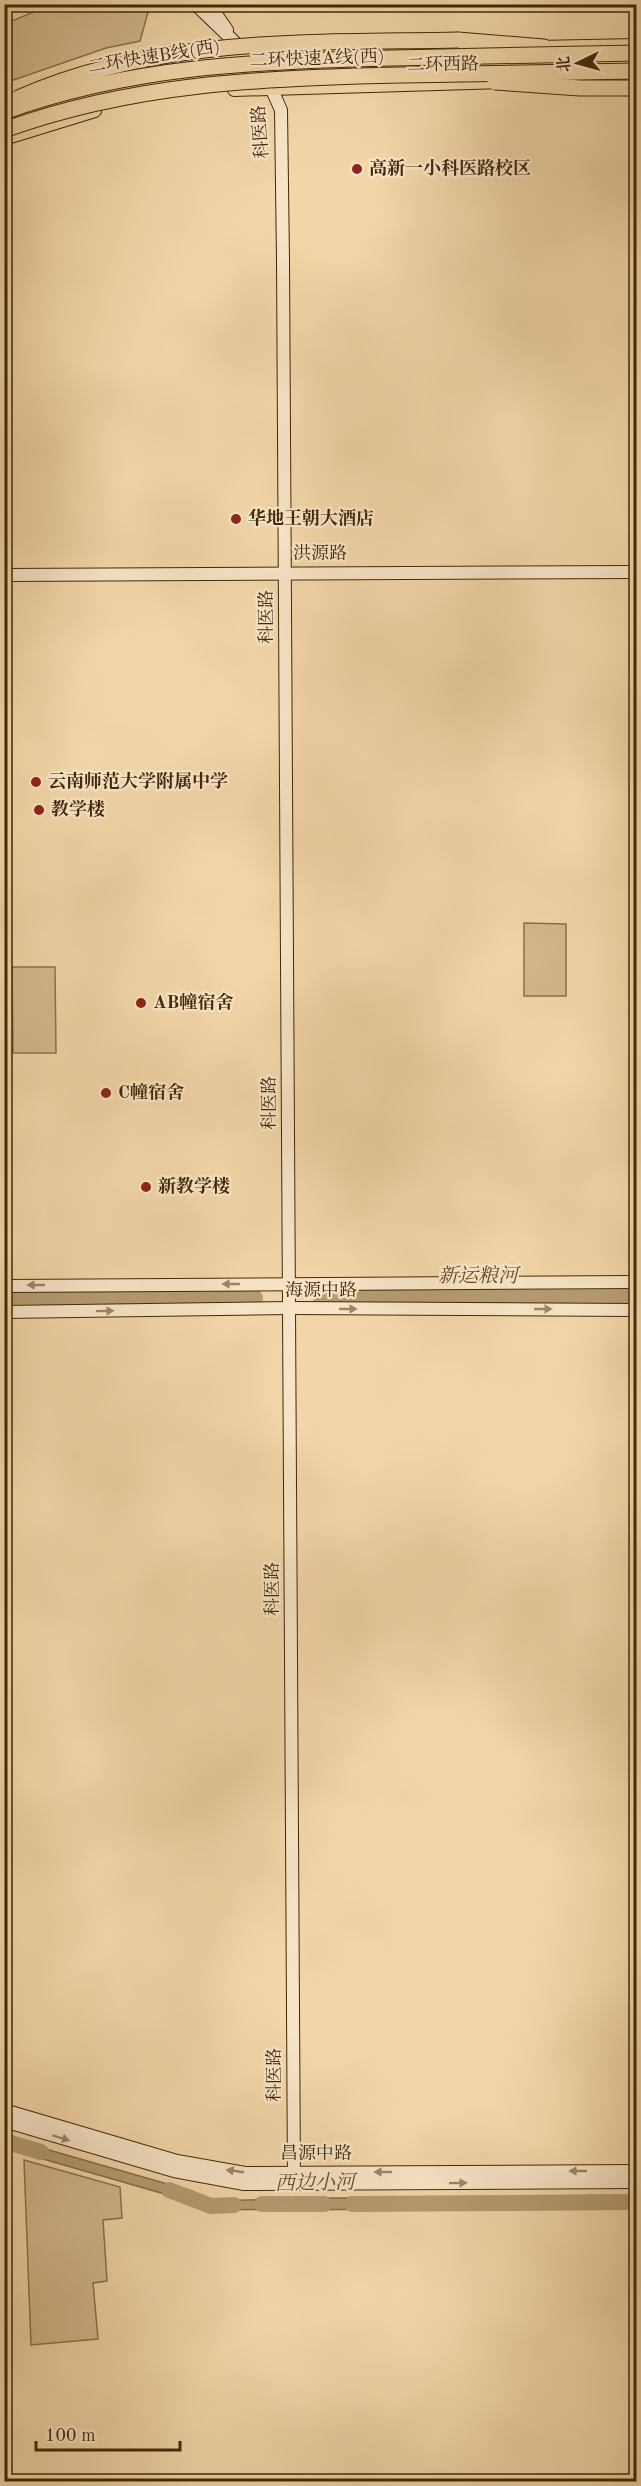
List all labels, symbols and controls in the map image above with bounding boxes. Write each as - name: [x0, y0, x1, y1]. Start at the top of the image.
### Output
- north arrow: [548, 33, 608, 93]
- street label: 二环快速B线(西): [86, 36, 221, 76]
- street label: 二环快速A线(西): [249, 46, 385, 70]
- street label: 二环西路: [407, 53, 479, 75]
- text: 北: [554, 55, 574, 73]
- street label: 科医路: [248, 104, 272, 160]
- place label: 高新一小科医路校区: [369, 158, 531, 178]
- marker: 高新一小科医路校区: [350, 162, 364, 176]
- place label: 华地王朝大酒店: [248, 508, 374, 528]
- marker: 华地王朝大酒店: [229, 512, 243, 526]
- street label: 洪源路: [293, 543, 347, 563]
- street label: 科医路: [256, 590, 276, 644]
- place label: 云南师范大学附属中学: [48, 771, 228, 791]
- marker: 云南师范大学附属中学: [29, 775, 43, 789]
- place label: 教学楼: [51, 799, 105, 819]
- marker: 教学楼: [32, 803, 46, 817]
- place label: AB幢宿舍: [153, 992, 233, 1012]
- marker: AB幢宿舍: [134, 996, 148, 1010]
- street label: 科医路: [259, 1076, 279, 1130]
- place label: C幢宿舍: [118, 1082, 184, 1102]
- marker: C幢宿舍: [99, 1086, 113, 1100]
- place label: 新教学楼: [158, 1176, 230, 1196]
- marker: 新教学楼: [139, 1180, 153, 1194]
- water label: 新运粮河: [438, 1265, 521, 1287]
- one-way arrow: [222, 1279, 241, 1289]
- one-way arrow: [27, 1280, 46, 1290]
- street label: 海源中路: [285, 1280, 357, 1300]
- one-way arrow: [339, 1304, 358, 1314]
- one-way arrow: [534, 1304, 553, 1314]
- one-way arrow: [95, 1306, 114, 1315]
- street label: 科医路: [262, 1562, 282, 1616]
- street label: 科医路: [264, 2048, 284, 2102]
- one-way arrow: [52, 2134, 70, 2143]
- street label: 昌源中路: [280, 2143, 352, 2163]
- one-way arrow: [569, 2166, 588, 2176]
- one-way arrow: [226, 2167, 245, 2176]
- one-way arrow: [374, 2167, 393, 2177]
- water label: 西边小河: [275, 2171, 358, 2195]
- one-way arrow: [448, 2178, 467, 2188]
- scale bar: [36, 2414, 180, 2452]
- text: 100 m: [45, 2427, 96, 2445]

